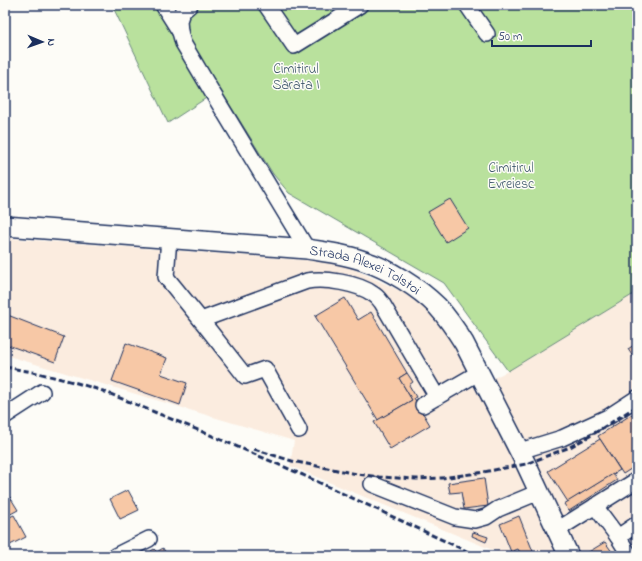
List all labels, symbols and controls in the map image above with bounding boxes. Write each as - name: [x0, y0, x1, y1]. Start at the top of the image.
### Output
- north arrow: [22, 22, 62, 62]
- scale bar: [492, 22, 591, 48]
- text: 50 m: [498, 28, 522, 46]
- text: N: [43, 38, 59, 46]
- park label: Cimitirul Sărata I: [272, 59, 320, 96]
- park label: Cimitirul Evreiesc: [488, 158, 535, 195]
- street label: Strada Alexei Tolstoi: [308, 241, 425, 301]

